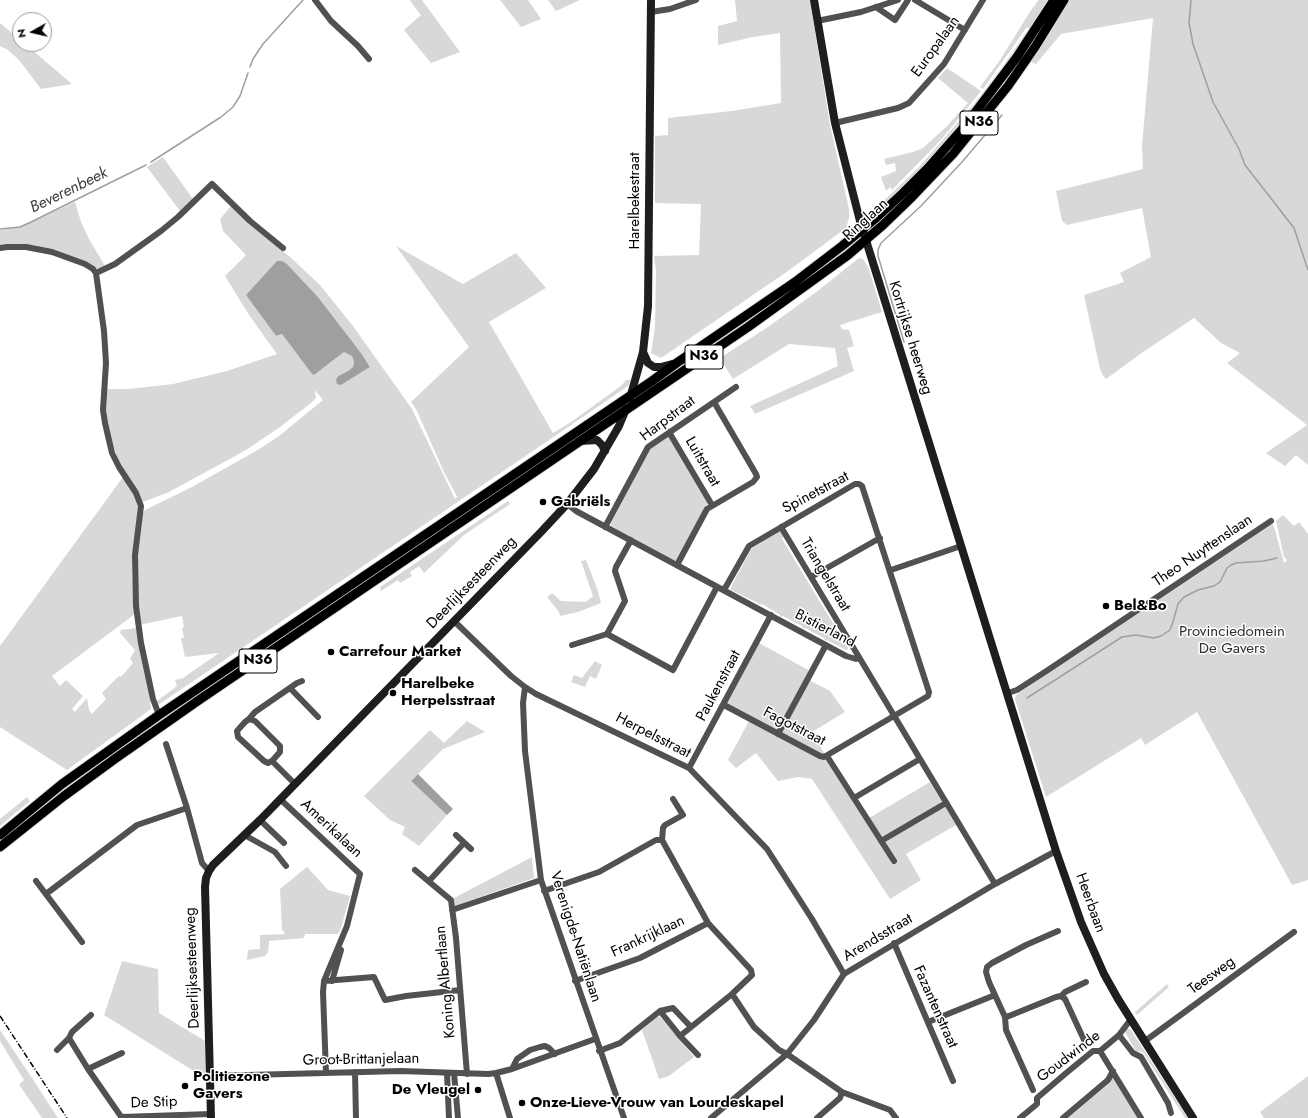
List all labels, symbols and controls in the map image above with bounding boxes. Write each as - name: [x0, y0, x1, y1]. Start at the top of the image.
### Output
- north arrow: [12, 12, 52, 52]
- street label: Europalaan: [908, 13, 964, 81]
- text: N: [13, 28, 30, 39]
- road number: N36: [960, 111, 998, 135]
- street label: Harelbekestraat: [626, 152, 644, 250]
- water label: Beverenbeek: [27, 164, 111, 218]
- street label: Ringlaan: [840, 195, 892, 245]
- street label: Kortrijkse heerweg: [884, 279, 936, 397]
- road number: N36: [685, 345, 723, 369]
- street label: Harpstraat: [637, 392, 699, 446]
- street label: Luitstraat: [681, 434, 723, 490]
- street label: Spinetstraat: [780, 468, 852, 518]
- place label: Gabriëls: [551, 493, 610, 511]
- marker: Gabriëls: [538, 497, 548, 507]
- street label: Theo Nuyttenslaan: [1150, 511, 1256, 591]
- street label: Deerlijksesteenweg: [423, 533, 521, 633]
- street label: Triangelstraat: [796, 535, 854, 615]
- place label: Bel&Bo: [1114, 597, 1167, 615]
- marker: Bel&Bo: [1101, 601, 1111, 611]
- street label: Bistierland: [792, 606, 858, 652]
- park label: Provinciedomein De Gavers: [1179, 623, 1285, 658]
- place label: Carrefour Market: [339, 643, 461, 661]
- marker: Carrefour Market: [326, 647, 336, 657]
- street label: Paukenstraat: [693, 647, 745, 725]
- road number: N36: [239, 649, 277, 673]
- place label: Harelbeke Herpelsstraat: [401, 675, 495, 710]
- marker: Harelbeke Herpelsstraat: [388, 688, 398, 698]
- street label: Fagotstraat: [760, 704, 828, 750]
- street label: Herpelsstraat: [612, 709, 694, 763]
- street label: Amerikalaan: [296, 796, 366, 862]
- street label: Verenigde-Natiënlaan: [545, 869, 605, 1005]
- street label: Heerbaan: [1071, 871, 1109, 935]
- street label: Deerlijksesteenweg: [182, 907, 204, 1029]
- street label: Arendsstraat: [840, 910, 916, 966]
- street label: Frankrijklaan: [608, 912, 688, 962]
- street label: Koning Albertlaan: [432, 925, 460, 1039]
- street label: Teesweg: [1185, 953, 1239, 999]
- street label: Fazantenstraat: [909, 963, 961, 1051]
- street label: Goudwinde: [1034, 1027, 1104, 1087]
- street label: Groot-Brittanjelaan: [303, 1050, 419, 1070]
- place label: Politiezone Gavers: [193, 1068, 270, 1103]
- marker: Politiezone Gavers: [180, 1081, 190, 1091]
- place label: De Vleugel: [392, 1081, 470, 1099]
- marker: De Vleugel: [473, 1085, 483, 1095]
- street label: De Stip: [130, 1093, 178, 1113]
- place label: Onze-Lieve-Vrouw van Lourdeskapel: [530, 1094, 784, 1112]
- marker: Onze-Lieve-Vrouw van Lourdeskapel: [517, 1098, 527, 1108]

